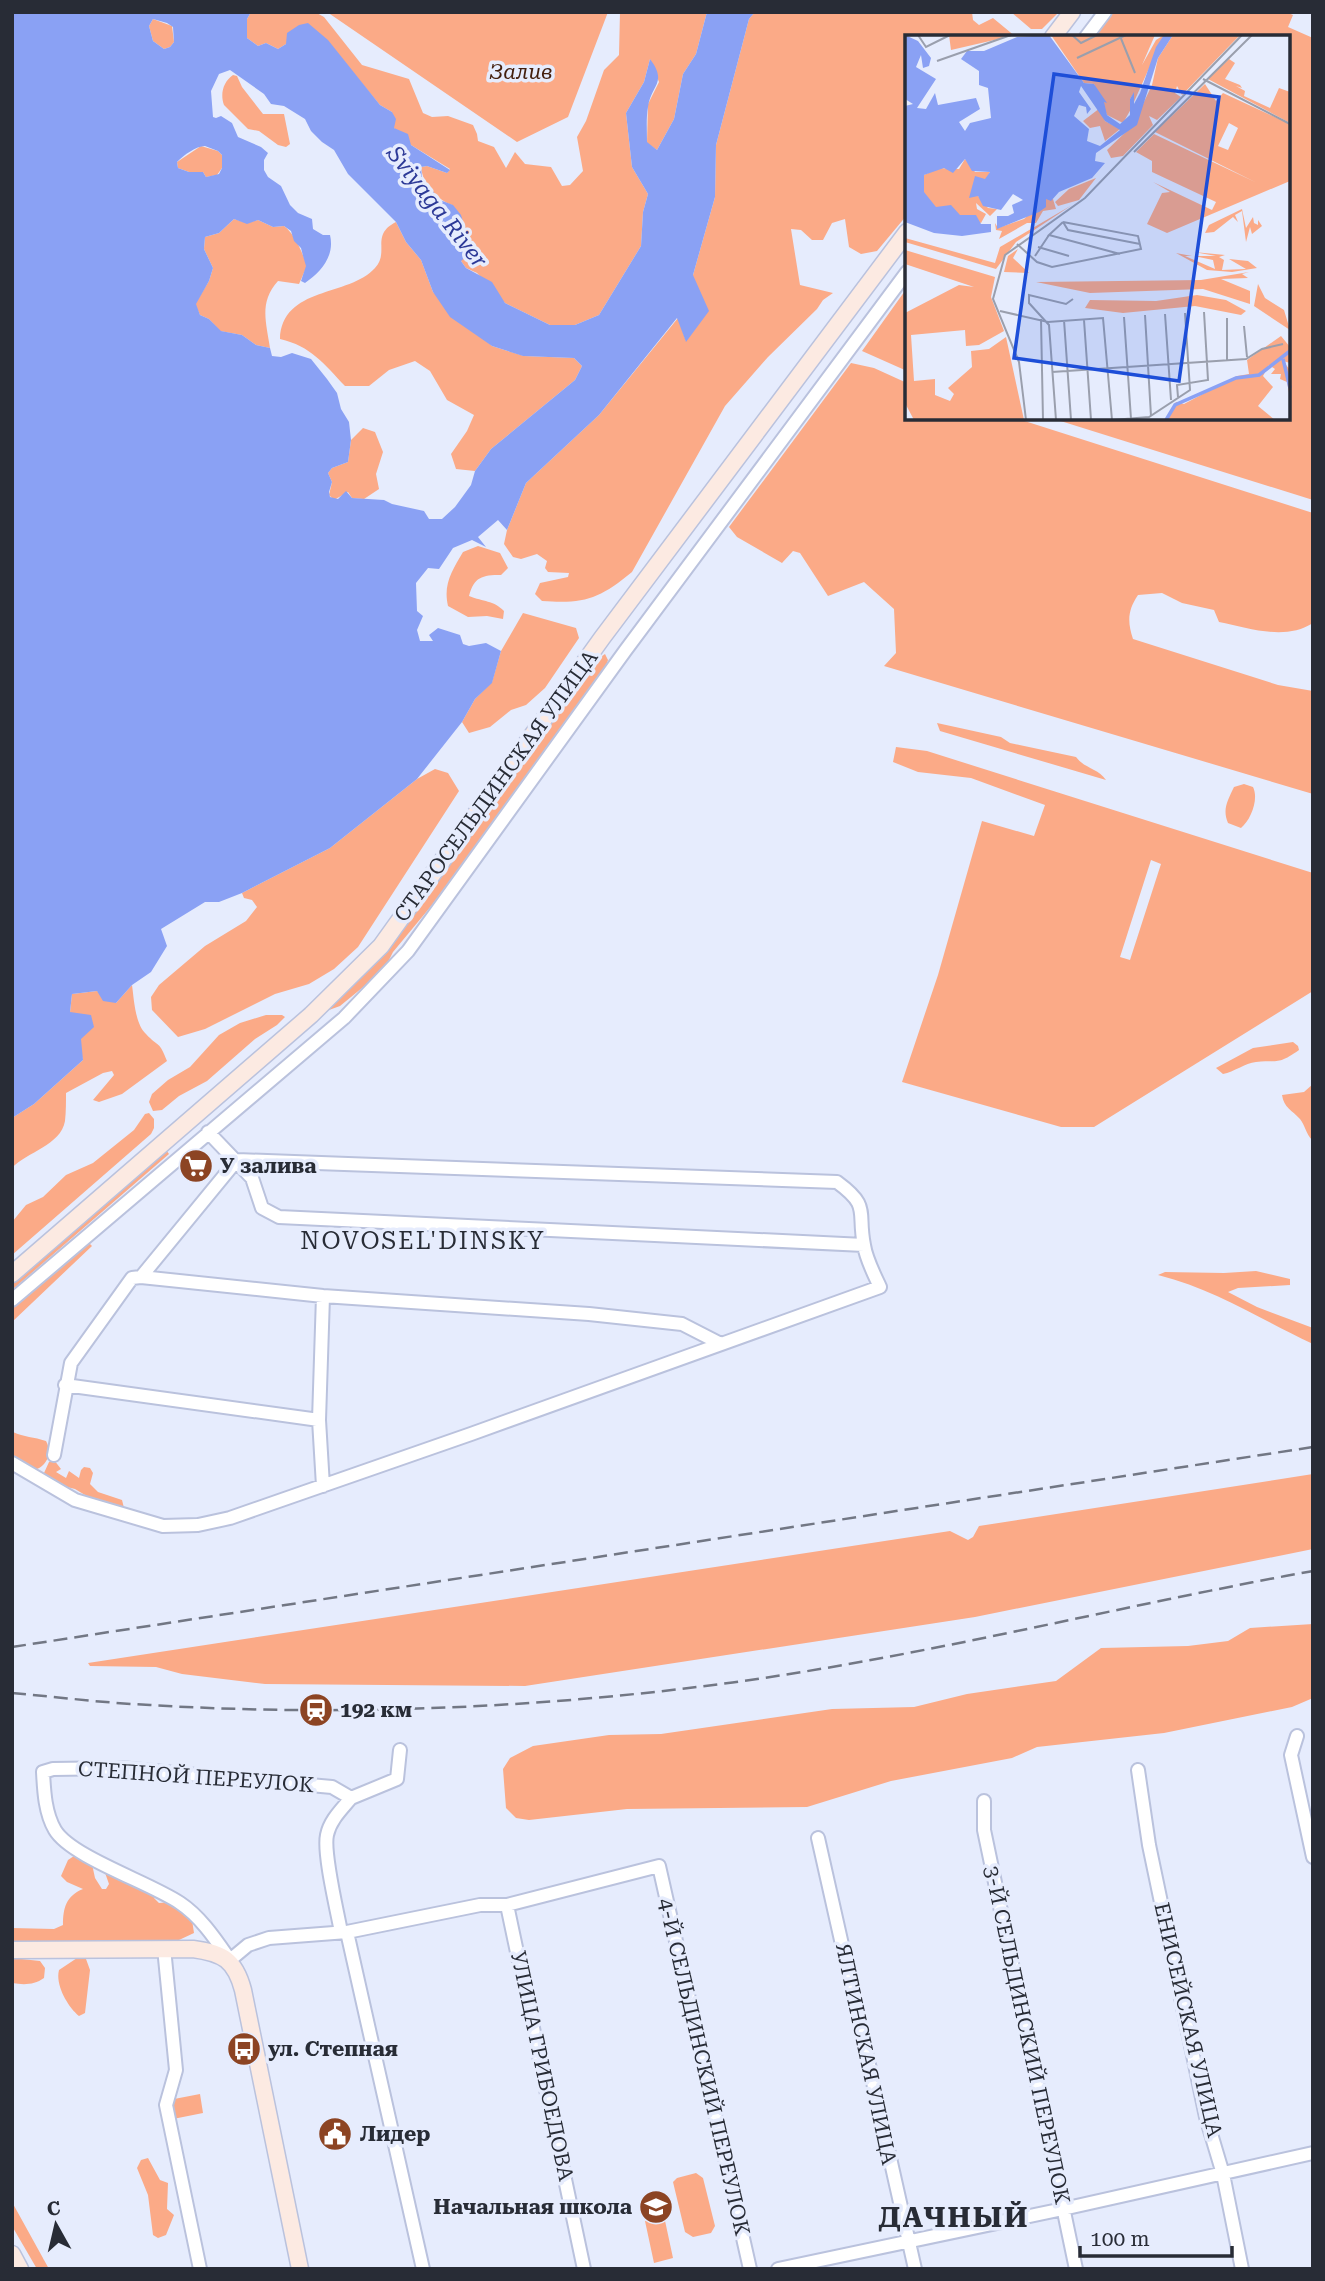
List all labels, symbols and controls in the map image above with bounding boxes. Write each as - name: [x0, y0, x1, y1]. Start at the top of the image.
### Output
- inset map: [905, 35, 1290, 420]
- park label: Залив: [489, 60, 553, 84]
- water label: Sviyaga River: [380, 140, 493, 274]
- street label: СТАРОСЕЛЬДИНСКАЯ УЛИЦА: [389, 645, 603, 926]
- supermarket icon: У залива: [177, 1147, 215, 1185]
- place label: У залива: [220, 1154, 317, 1178]
- district label: NOVOSEL'DINSKY: [300, 1227, 546, 1255]
- station icon: 192 км: [297, 1691, 335, 1729]
- place label: 192 км: [340, 1698, 412, 1722]
- street label: СТЕПНОЙ ПЕРЕУЛОК: [77, 1757, 315, 1797]
- street label: 3-Й СЕЛЬДИНСКИЙ ПЕРЕУЛОК: [979, 1864, 1075, 2206]
- street label: 4-Й СЕЛЬДИНСКИЙ ПЕРЕУЛОК: [653, 1896, 755, 2238]
- street label: ЕНИСЕЙСКАЯ УЛИЦА: [1149, 1900, 1227, 2140]
- street label: ЯЛТИНСКАЯ УЛИЦА: [831, 1941, 901, 2167]
- street label: УЛИЦА ГРИБОЕДОВА: [506, 1949, 578, 2183]
- bus stop icon: ул. Степная: [225, 2030, 263, 2068]
- place label: ул. Степная: [268, 2037, 398, 2061]
- public building icon: Лидер: [316, 2115, 354, 2153]
- place label: Лидер: [360, 2122, 430, 2146]
- school or university icon: Начальная школа: [637, 2188, 675, 2226]
- north arrow: [21, 2190, 91, 2260]
- place label: Начальная школа: [433, 2195, 633, 2219]
- text: С: [46, 2196, 62, 2221]
- district label: ДАЧНЫЙ: [879, 2201, 1029, 2234]
- scale bar: [1080, 2214, 1232, 2258]
- text: 100 m: [1090, 2227, 1150, 2251]

